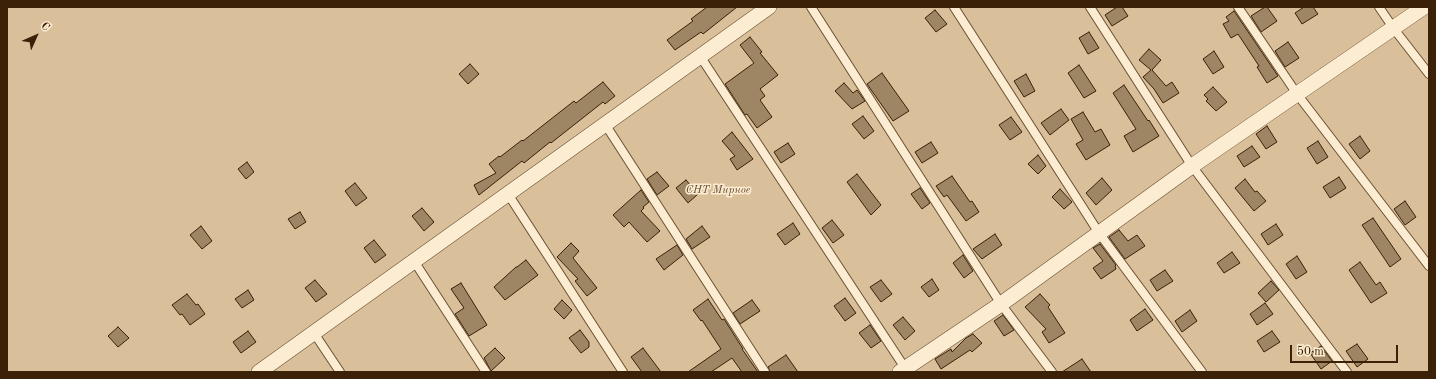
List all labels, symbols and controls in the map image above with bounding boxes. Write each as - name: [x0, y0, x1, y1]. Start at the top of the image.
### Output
- north arrow: [16, 16, 56, 56]
- text: С: [38, 21, 51, 34]
- park label: СНТ Мирное: [686, 183, 750, 197]
- scale bar: [1292, 337, 1400, 363]
- text: 50 m: [1297, 346, 1324, 358]

